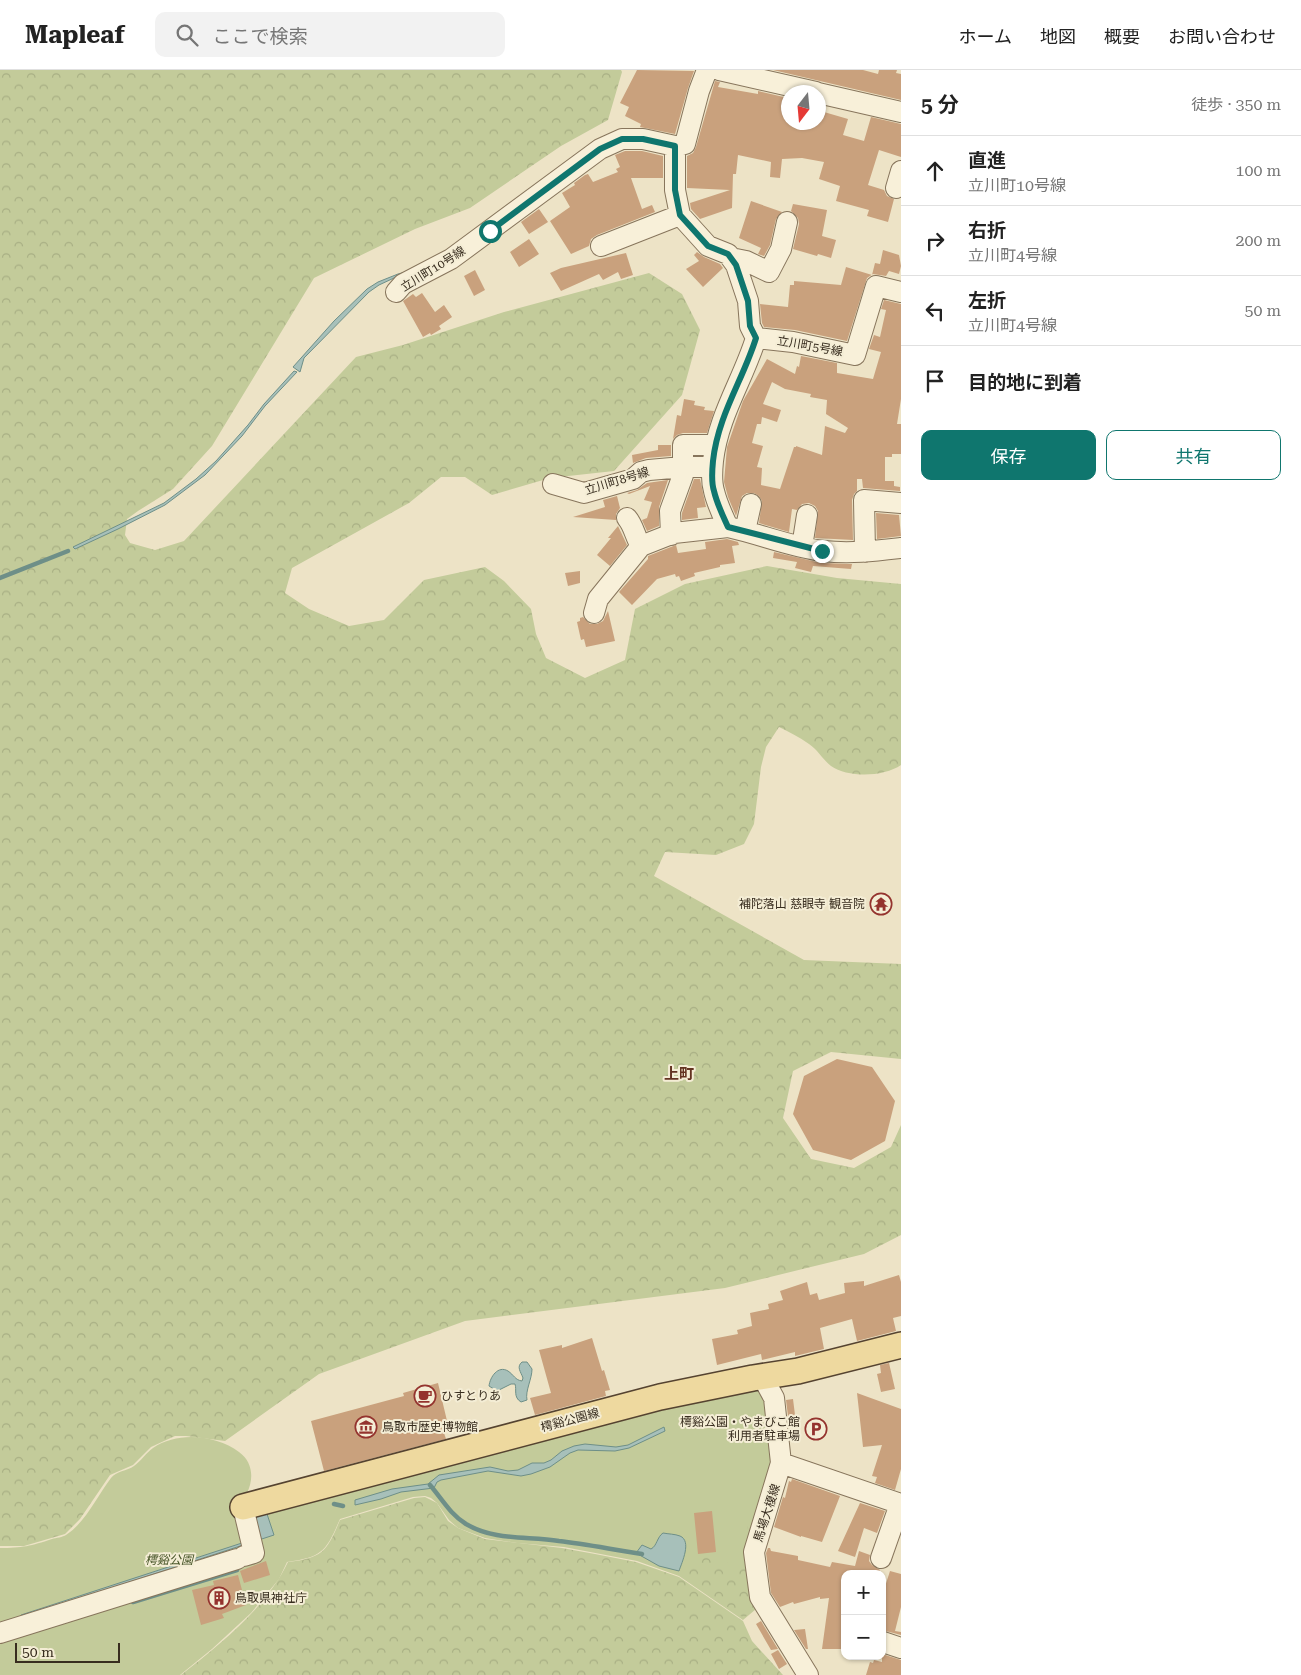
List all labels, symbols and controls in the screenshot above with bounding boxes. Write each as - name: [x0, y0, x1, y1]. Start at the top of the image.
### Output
- search box: [155, 12, 505, 57]
- text: Mapleaf: [25, 21, 125, 49]
- icon: search: [173, 21, 201, 49]
- text: ここで検索: [213, 25, 308, 48]
- text: ホーム: [959, 26, 1012, 47]
- text: 地図: [1040, 26, 1076, 47]
- text: 概要: [1104, 26, 1140, 47]
- text: お問い合わせ: [1168, 26, 1276, 47]
- north arrow: [781, 85, 826, 130]
- text: 5 分: [921, 93, 959, 117]
- text: 徒歩 · 350 m: [1191, 95, 1281, 114]
- text: 直進: [968, 149, 1006, 172]
- icon: ahead: [921, 157, 949, 185]
- text: 100 m: [1235, 161, 1281, 180]
- text: 立川町10号線: [968, 176, 1066, 195]
- text: 右折: [968, 219, 1006, 242]
- route start: [479, 220, 502, 243]
- icon: right: [921, 227, 949, 255]
- text: 200 m: [1235, 231, 1281, 250]
- street label: 立川町10号線: [398, 244, 468, 294]
- text: 立川町4号線: [968, 246, 1057, 265]
- text: 左折: [968, 289, 1006, 312]
- icon: left: [921, 297, 949, 325]
- text: 50 m: [1244, 301, 1281, 320]
- text: 立川町4号線: [968, 316, 1057, 335]
- street label: 立川町5号線: [776, 333, 844, 359]
- icon: arrive: [921, 367, 949, 395]
- text: 目的地に到着: [968, 371, 1082, 394]
- button: 保存: [921, 430, 1096, 480]
- button: 共有: [1106, 430, 1281, 480]
- street label: 立川町8号線: [583, 465, 651, 497]
- route end: [811, 540, 834, 563]
- temple icon: 補陀落山 慈眼寺 観音院: [869, 892, 893, 916]
- place label: 補陀落山 慈眼寺 観音院: [739, 897, 865, 911]
- district label: 上町: [664, 1065, 694, 1083]
- cafe icon: ひすとりあ: [413, 1384, 437, 1408]
- place label: ひすとりあ: [441, 1389, 501, 1403]
- street label: 樗谿公園線: [539, 1405, 601, 1435]
- museum icon: 鳥取市歴史博物館: [354, 1415, 378, 1439]
- place label: 樗谿公園・やまびこ館 利用者駐車場: [680, 1415, 800, 1443]
- parking icon: 樗谿公園・やまびこ館 利用者駐車場: [804, 1417, 828, 1441]
- place label: 鳥取市歴史博物館: [382, 1420, 478, 1434]
- street label: 馬場大榎線: [751, 1482, 783, 1544]
- park label: 樗谿公園: [145, 1553, 195, 1567]
- map controls: [841, 1570, 886, 1660]
- button: +: [841, 1570, 886, 1615]
- building icon: 鳥取県神社庁: [207, 1586, 231, 1610]
- place label: 鳥取県神社庁: [235, 1591, 307, 1605]
- button: −: [841, 1615, 886, 1660]
- scale bar: [15, 1640, 120, 1663]
- text: 50 m: [22, 1644, 54, 1660]

